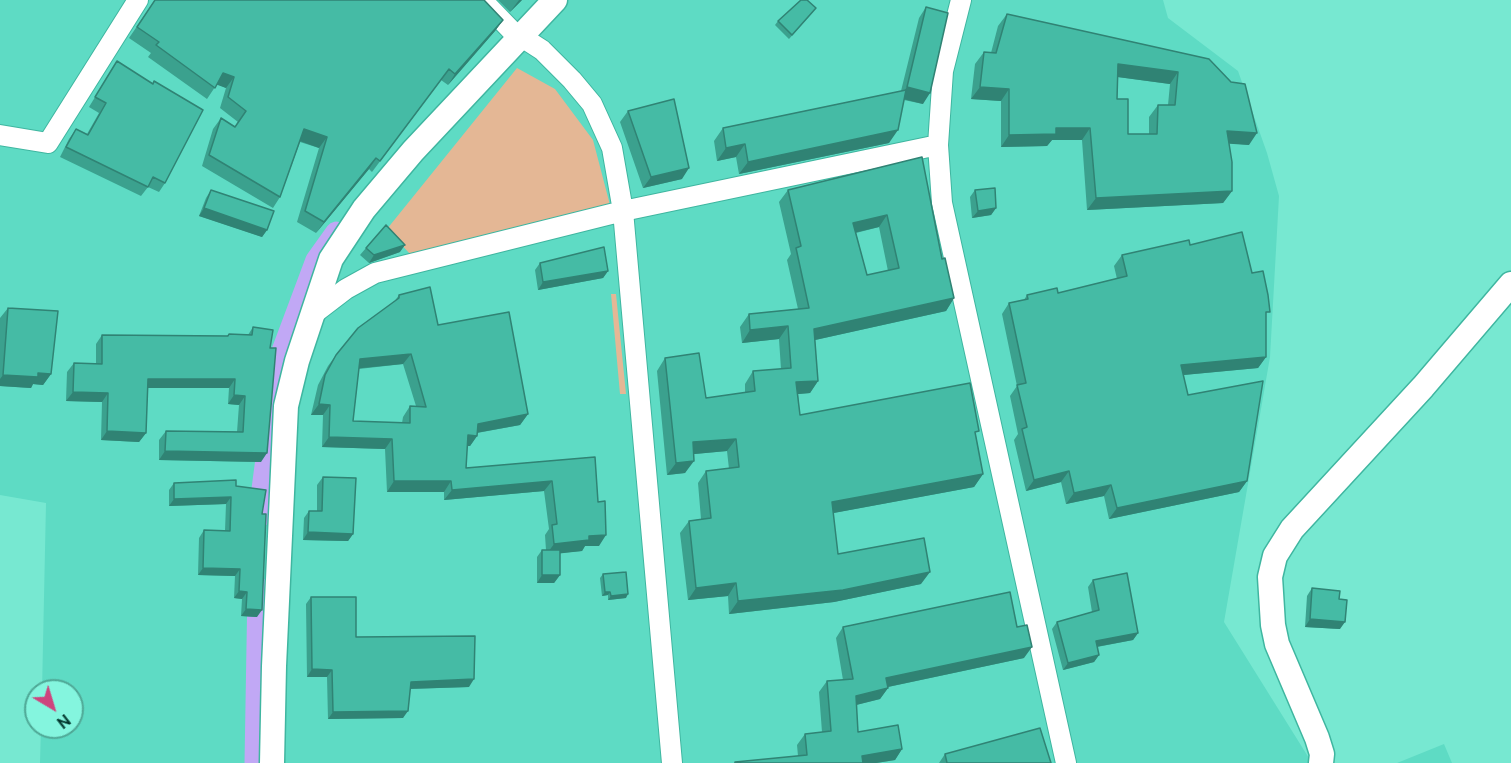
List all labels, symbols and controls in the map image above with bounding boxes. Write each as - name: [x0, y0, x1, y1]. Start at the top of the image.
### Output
- north arrow: [24, 679, 84, 739]
- text: N: [54, 711, 74, 732]

